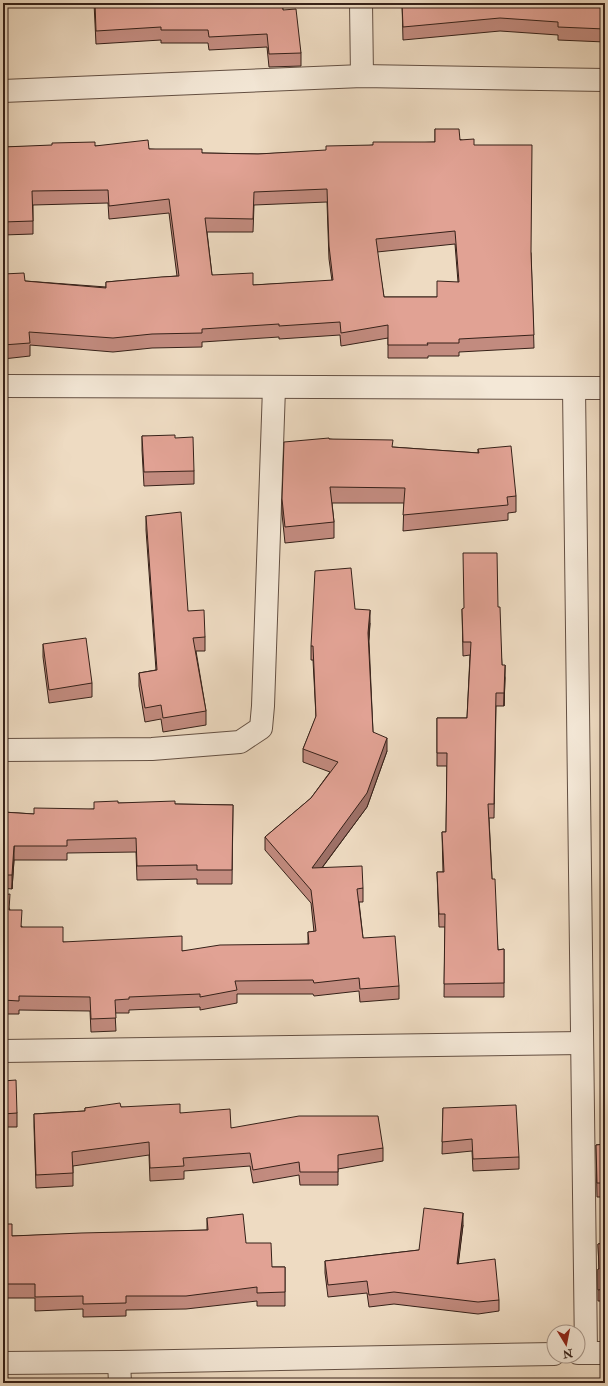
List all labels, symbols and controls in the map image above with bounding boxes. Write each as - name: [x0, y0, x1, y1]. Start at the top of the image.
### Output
- north arrow: [546, 1324, 586, 1364]
- text: N: [561, 1346, 575, 1361]

